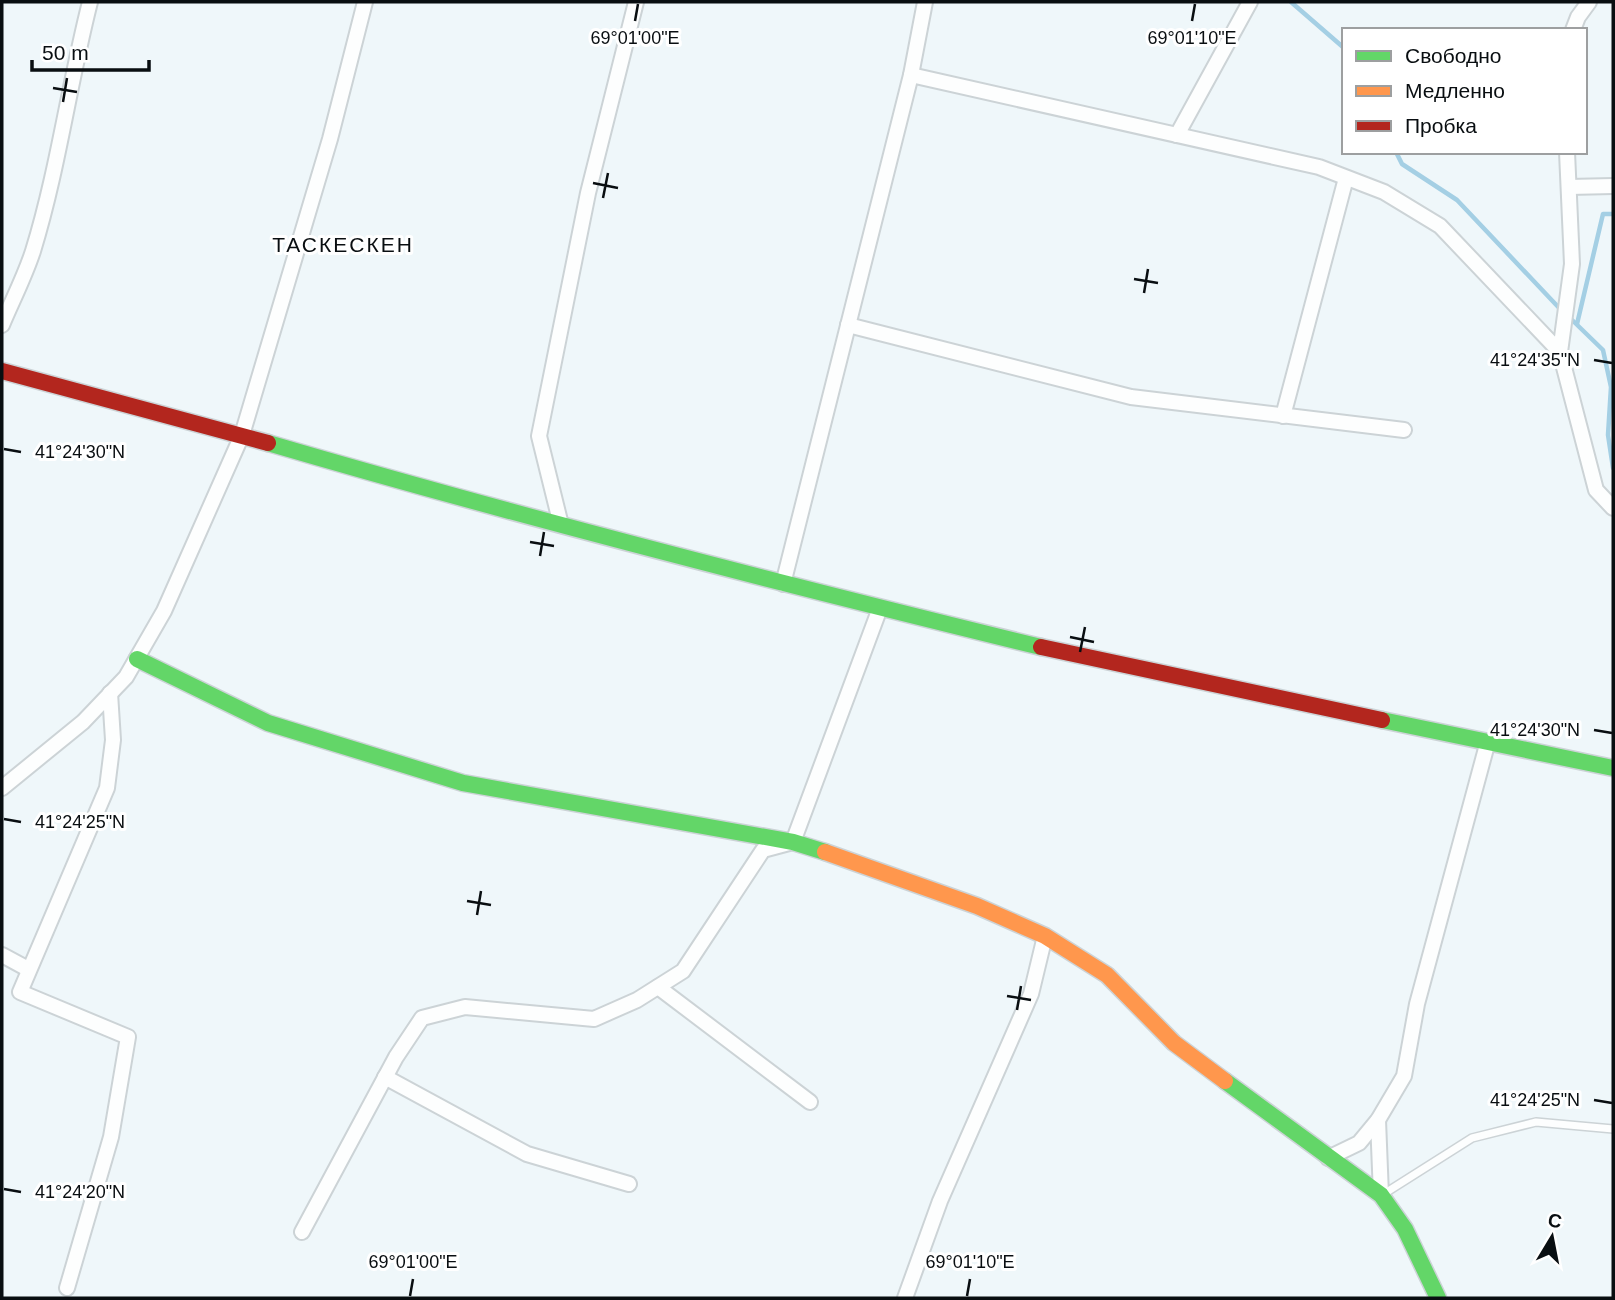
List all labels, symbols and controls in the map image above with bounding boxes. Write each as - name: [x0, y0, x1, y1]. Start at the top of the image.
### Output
- scale bar: [32, 28, 149, 72]
- text: 69°01'00"E: [590, 28, 680, 48]
- text: 69°01'10"E: [1147, 28, 1237, 48]
- legend: [1342, 28, 1587, 154]
- text: 50 m: [42, 41, 89, 64]
- text: Свободно: [1405, 44, 1502, 67]
- text: Медленно: [1405, 79, 1505, 102]
- text: Пробка: [1405, 114, 1477, 137]
- district label: ТАСКЕСКЕН: [272, 233, 414, 256]
- text: 41°24'35"N: [1490, 350, 1580, 370]
- text: 41°24'30"N: [35, 442, 125, 462]
- text: 41°24'30"N: [1490, 720, 1580, 740]
- text: 41°24'25"N: [35, 812, 125, 832]
- text: 41°24'25"N: [1490, 1090, 1580, 1110]
- text: 41°24'20"N: [35, 1182, 125, 1202]
- north arrow: [1517, 1202, 1587, 1272]
- text: С: [1546, 1209, 1564, 1232]
- text: 69°01'00"E: [368, 1252, 458, 1272]
- text: 69°01'10"E: [925, 1252, 1015, 1272]

